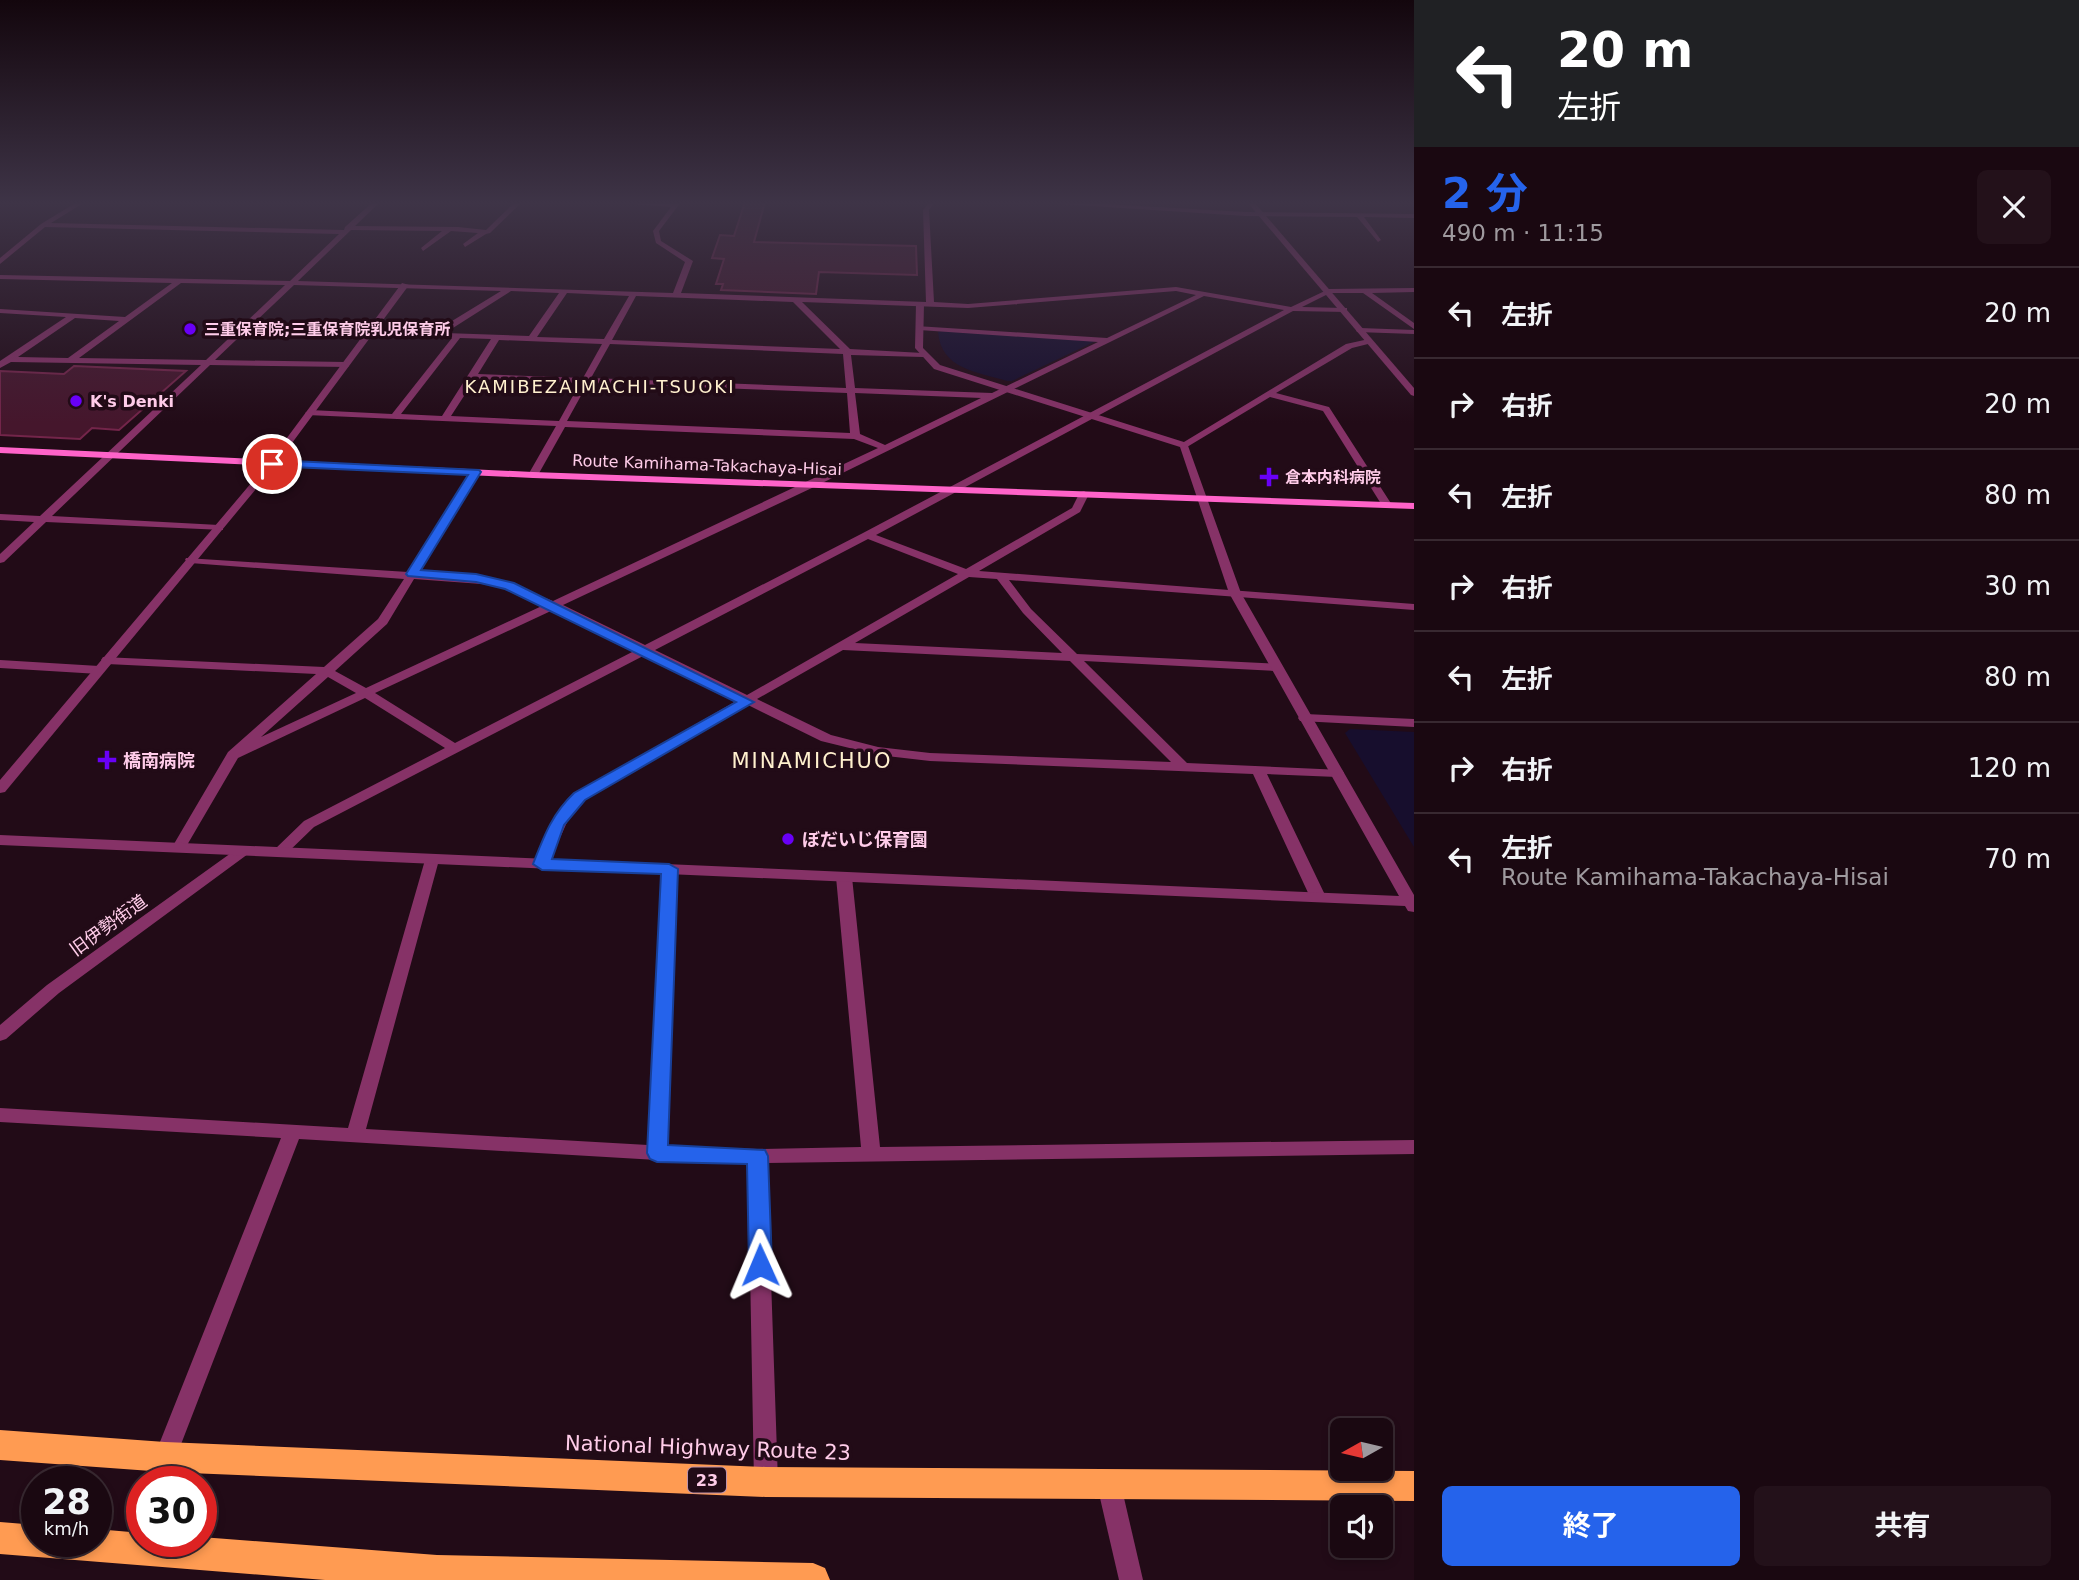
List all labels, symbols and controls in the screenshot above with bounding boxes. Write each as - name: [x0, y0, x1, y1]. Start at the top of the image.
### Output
- text: 20 m: [1557, 22, 1693, 79]
- icon: left: [1442, 28, 1533, 119]
- text: 左折: [1557, 88, 1621, 126]
- text: 2 分: [1442, 169, 1528, 218]
- button: close: [1977, 170, 2051, 244]
- text: 490 m · 11:15: [1442, 220, 1604, 246]
- icon: left: [1442, 294, 1480, 332]
- text: 20 m: [1984, 298, 2051, 328]
- text: 左折: [1501, 300, 1553, 330]
- place label: 三重保育院;三重保育院乳児保育所: [204, 320, 450, 339]
- marker: 三重保育院;三重保育院乳児保育所: [182, 321, 198, 337]
- district label: KAMIBEZAIMACHI-TSUOKI: [465, 376, 735, 397]
- icon: right: [1442, 385, 1480, 423]
- text: 20 m: [1984, 389, 2051, 419]
- text: 右折: [1501, 391, 1553, 421]
- place label: K's Denki: [90, 392, 174, 411]
- marker: K's Denki: [68, 393, 84, 409]
- pin: [242, 434, 302, 494]
- icon: arrive: [253, 445, 291, 483]
- street label: Route Kamihama-Takachaya-Hisai: [572, 451, 842, 479]
- marker: 倉本内科病院: [1259, 467, 1279, 487]
- place label: 倉本内科病院: [1285, 468, 1381, 487]
- icon: left: [1442, 476, 1480, 514]
- text: 80 m: [1984, 480, 2051, 510]
- text: 左折: [1501, 482, 1553, 512]
- icon: right: [1442, 567, 1480, 605]
- text: 30 m: [1984, 571, 2051, 601]
- text: 右折: [1501, 573, 1553, 603]
- icon: left: [1442, 658, 1480, 696]
- text: 80 m: [1984, 662, 2051, 692]
- text: 左折: [1501, 664, 1553, 694]
- district label: MINAMICHUO: [731, 749, 893, 773]
- icon: right: [1442, 749, 1480, 787]
- marker: 橋南病院: [97, 750, 117, 770]
- place label: 橋南病院: [123, 750, 195, 771]
- text: 120 m: [1968, 753, 2051, 783]
- text: 右折: [1501, 755, 1553, 785]
- place label: ぼだいじ保育園: [802, 829, 928, 850]
- marker: ぼだいじ保育園: [780, 831, 796, 847]
- text: 左折: [1501, 833, 1553, 863]
- icon: left: [1442, 840, 1480, 878]
- text: 70 m: [1984, 844, 2051, 874]
- text: Route Kamihama-Takachaya-Hisai: [1501, 864, 1889, 890]
- street label: 旧伊勢街道: [65, 890, 151, 960]
- position arrow: [723, 1228, 797, 1302]
- north arrow: [1330, 1418, 1393, 1480]
- map controls: [1330, 1418, 1393, 1558]
- street label: National Highway Route 23: [565, 1431, 851, 1465]
- speed limit sign: 30: [126, 1466, 217, 1557]
- road number: 23: [688, 1468, 726, 1492]
- text: 28: [42, 1482, 91, 1522]
- button: 終了: [1442, 1486, 1740, 1566]
- button: 共有: [1754, 1486, 2051, 1566]
- button: sound: [1330, 1495, 1393, 1558]
- text: km/h: [44, 1518, 89, 1539]

